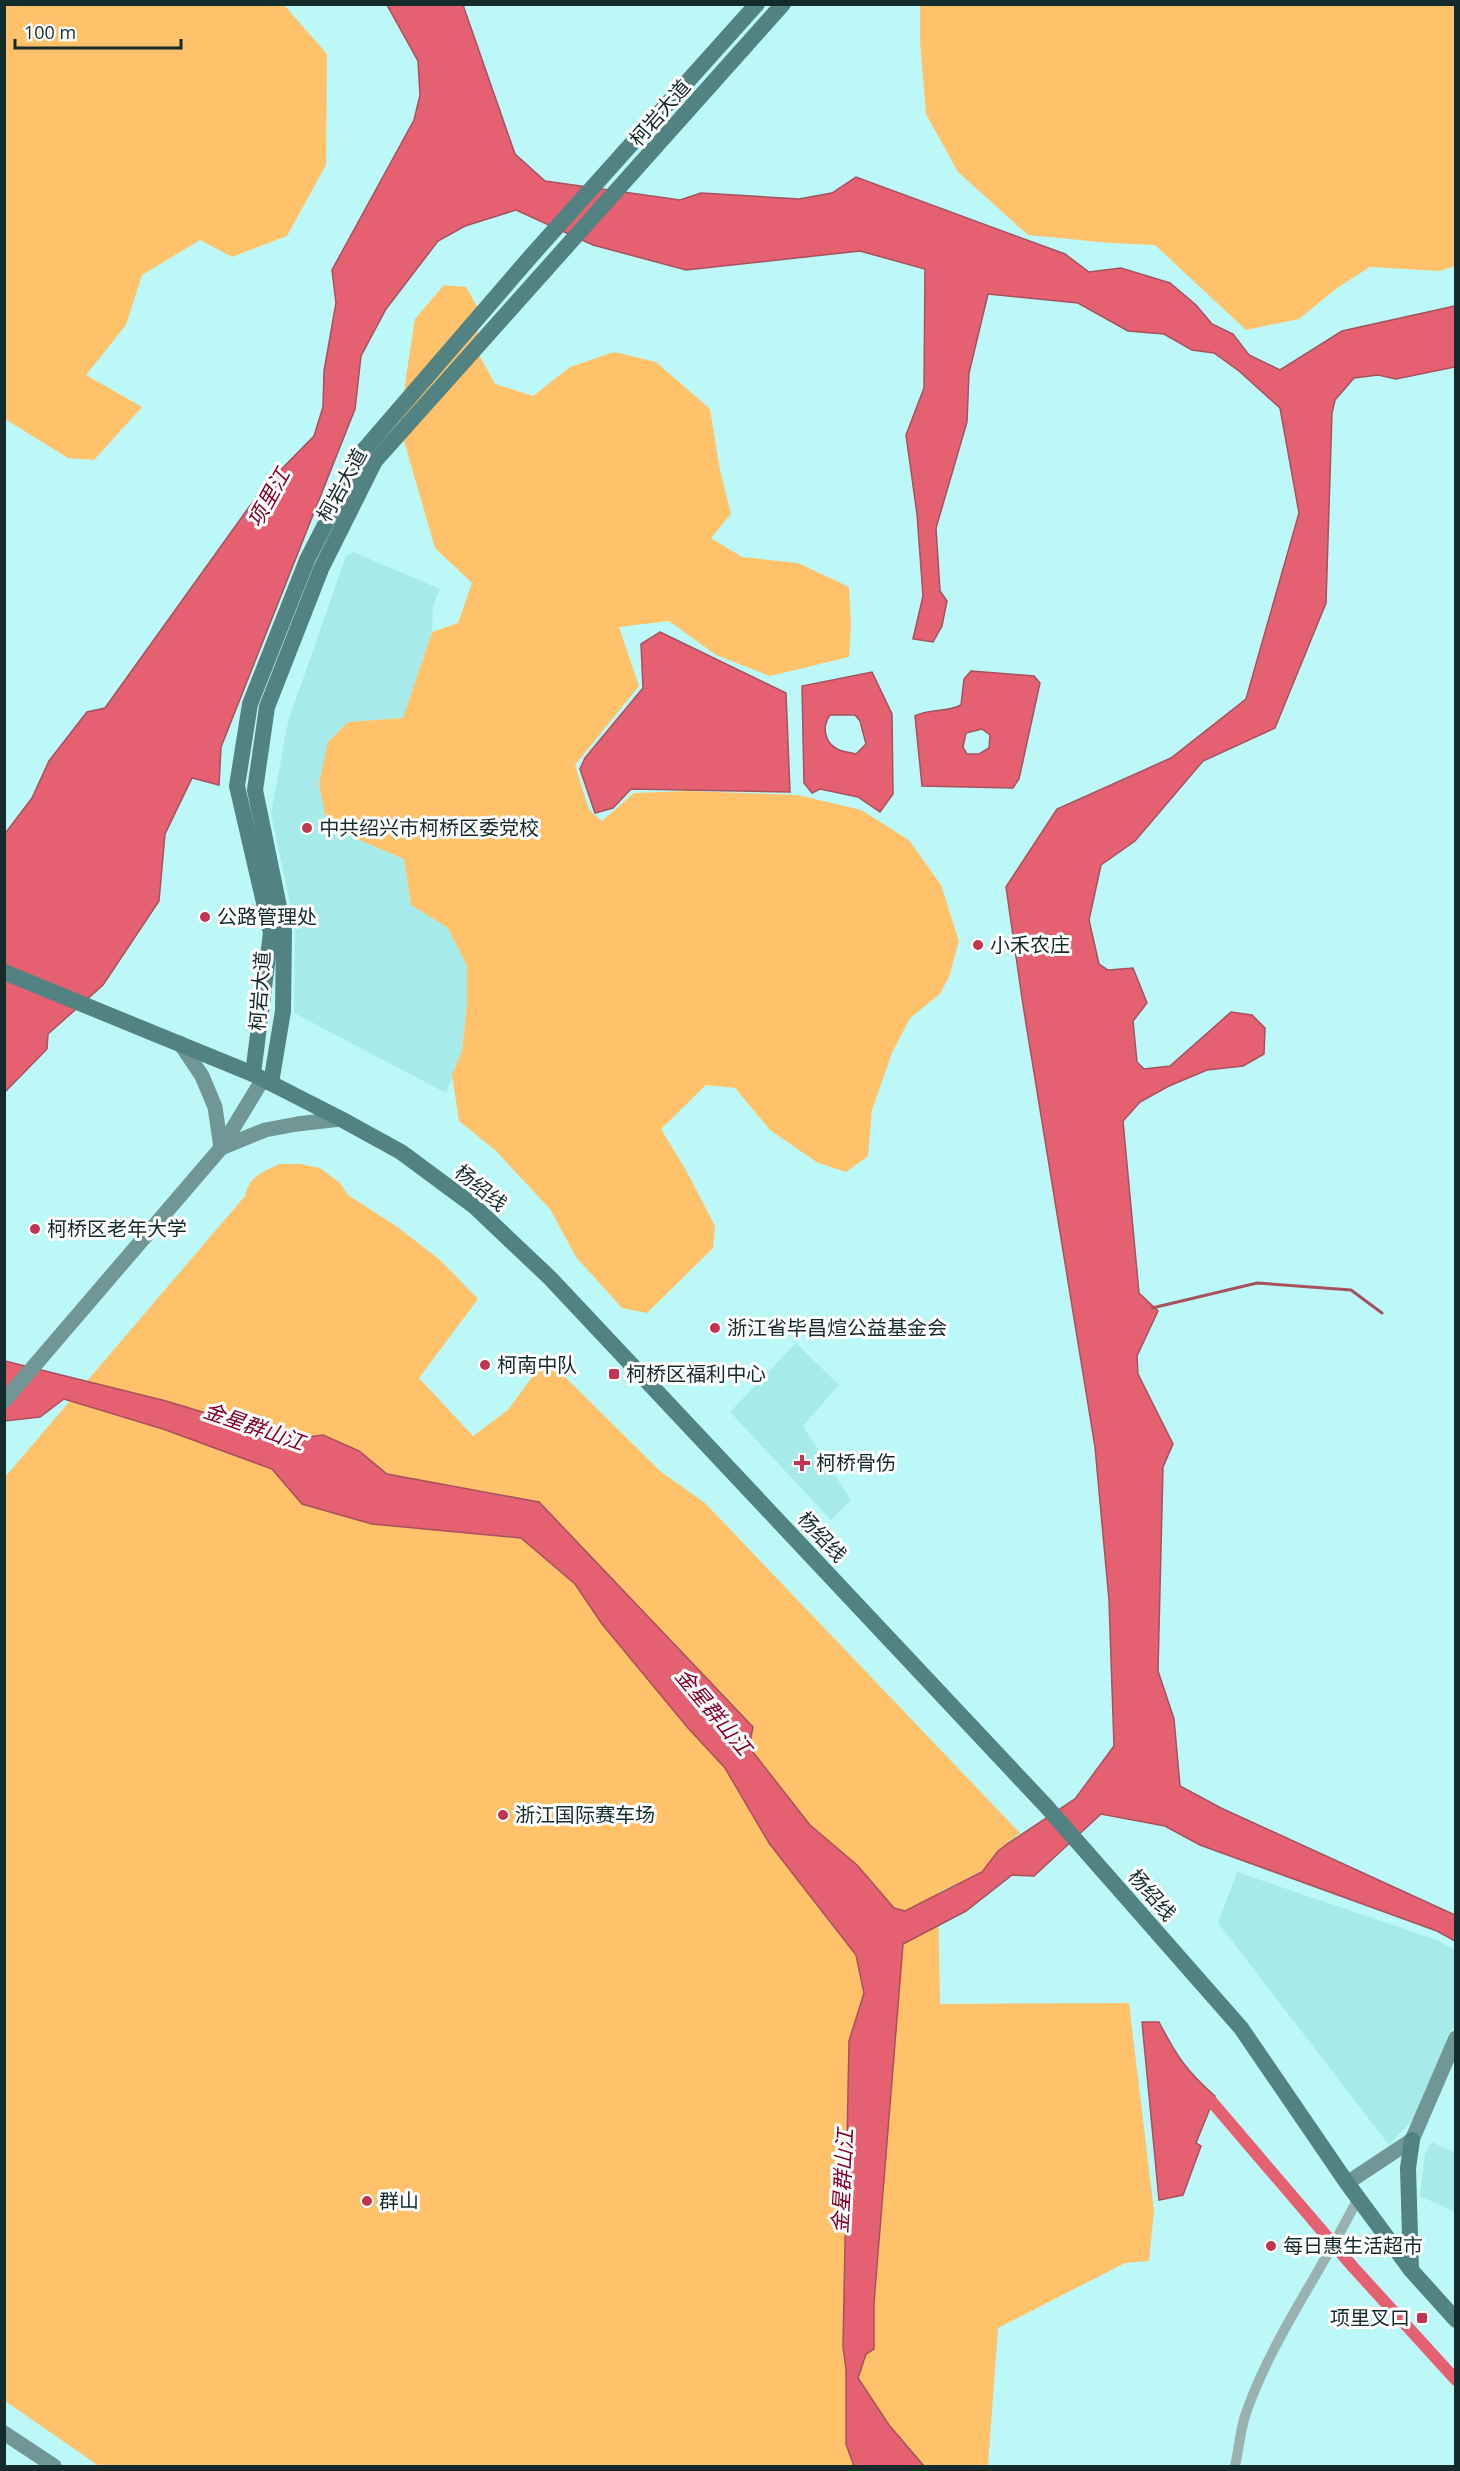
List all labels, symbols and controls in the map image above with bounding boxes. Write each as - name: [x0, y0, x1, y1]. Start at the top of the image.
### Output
- scale bar: [15, 12, 182, 50]
- text: 100 m: [24, 20, 76, 44]
- street label: 柯岩大道: [623, 74, 696, 152]
- street label: 柯岩大道: [310, 443, 373, 526]
- water label: 项里江: [241, 461, 297, 532]
- place label: 中共绍兴市柯桥区委党校: [319, 814, 539, 841]
- marker: 中共绍兴市柯桥区委党校: [300, 821, 314, 835]
- place label: 公路管理处: [217, 903, 317, 930]
- marker: 公路管理处: [198, 910, 212, 924]
- place label: 小禾农庄: [990, 931, 1070, 958]
- marker: 小禾农庄: [971, 938, 985, 952]
- street label: 柯岩大道: [243, 950, 276, 1032]
- street label: 杨绍线: [450, 1158, 513, 1217]
- place label: 柯桥区老年大学: [47, 1215, 187, 1242]
- marker: 柯桥区老年大学: [28, 1222, 42, 1236]
- place label: 浙江省毕昌煊公益基金会: [727, 1314, 947, 1341]
- marker: 浙江省毕昌煊公益基金会: [708, 1321, 722, 1335]
- place label: 柯南中队: [497, 1351, 577, 1378]
- marker: 柯南中队: [478, 1358, 492, 1372]
- place label: 柯桥区福利中心: [626, 1360, 766, 1387]
- marker: 柯桥区福利中心: [607, 1367, 621, 1381]
- water label: 金星群山江: [200, 1396, 310, 1457]
- place label: 柯桥骨伤: [816, 1449, 896, 1476]
- marker: 柯桥骨伤: [793, 1454, 811, 1472]
- street label: 杨绍线: [792, 1506, 853, 1568]
- water label: 金星群山江: [669, 1662, 760, 1762]
- place label: 浙江国际赛车场: [515, 1801, 655, 1828]
- marker: 浙江国际赛车场: [496, 1808, 510, 1822]
- street label: 杨绍线: [1123, 1863, 1182, 1926]
- water label: 金星群山江: [825, 2126, 859, 2234]
- place label: 群山: [379, 2187, 419, 2214]
- marker: 群山: [360, 2194, 374, 2208]
- place label: 每日惠生活超市: [1283, 2232, 1423, 2259]
- marker: 每日惠生活超市: [1264, 2239, 1278, 2253]
- place label: 项里叉口: [1330, 2304, 1410, 2331]
- marker: 项里叉口: [1415, 2311, 1429, 2325]

